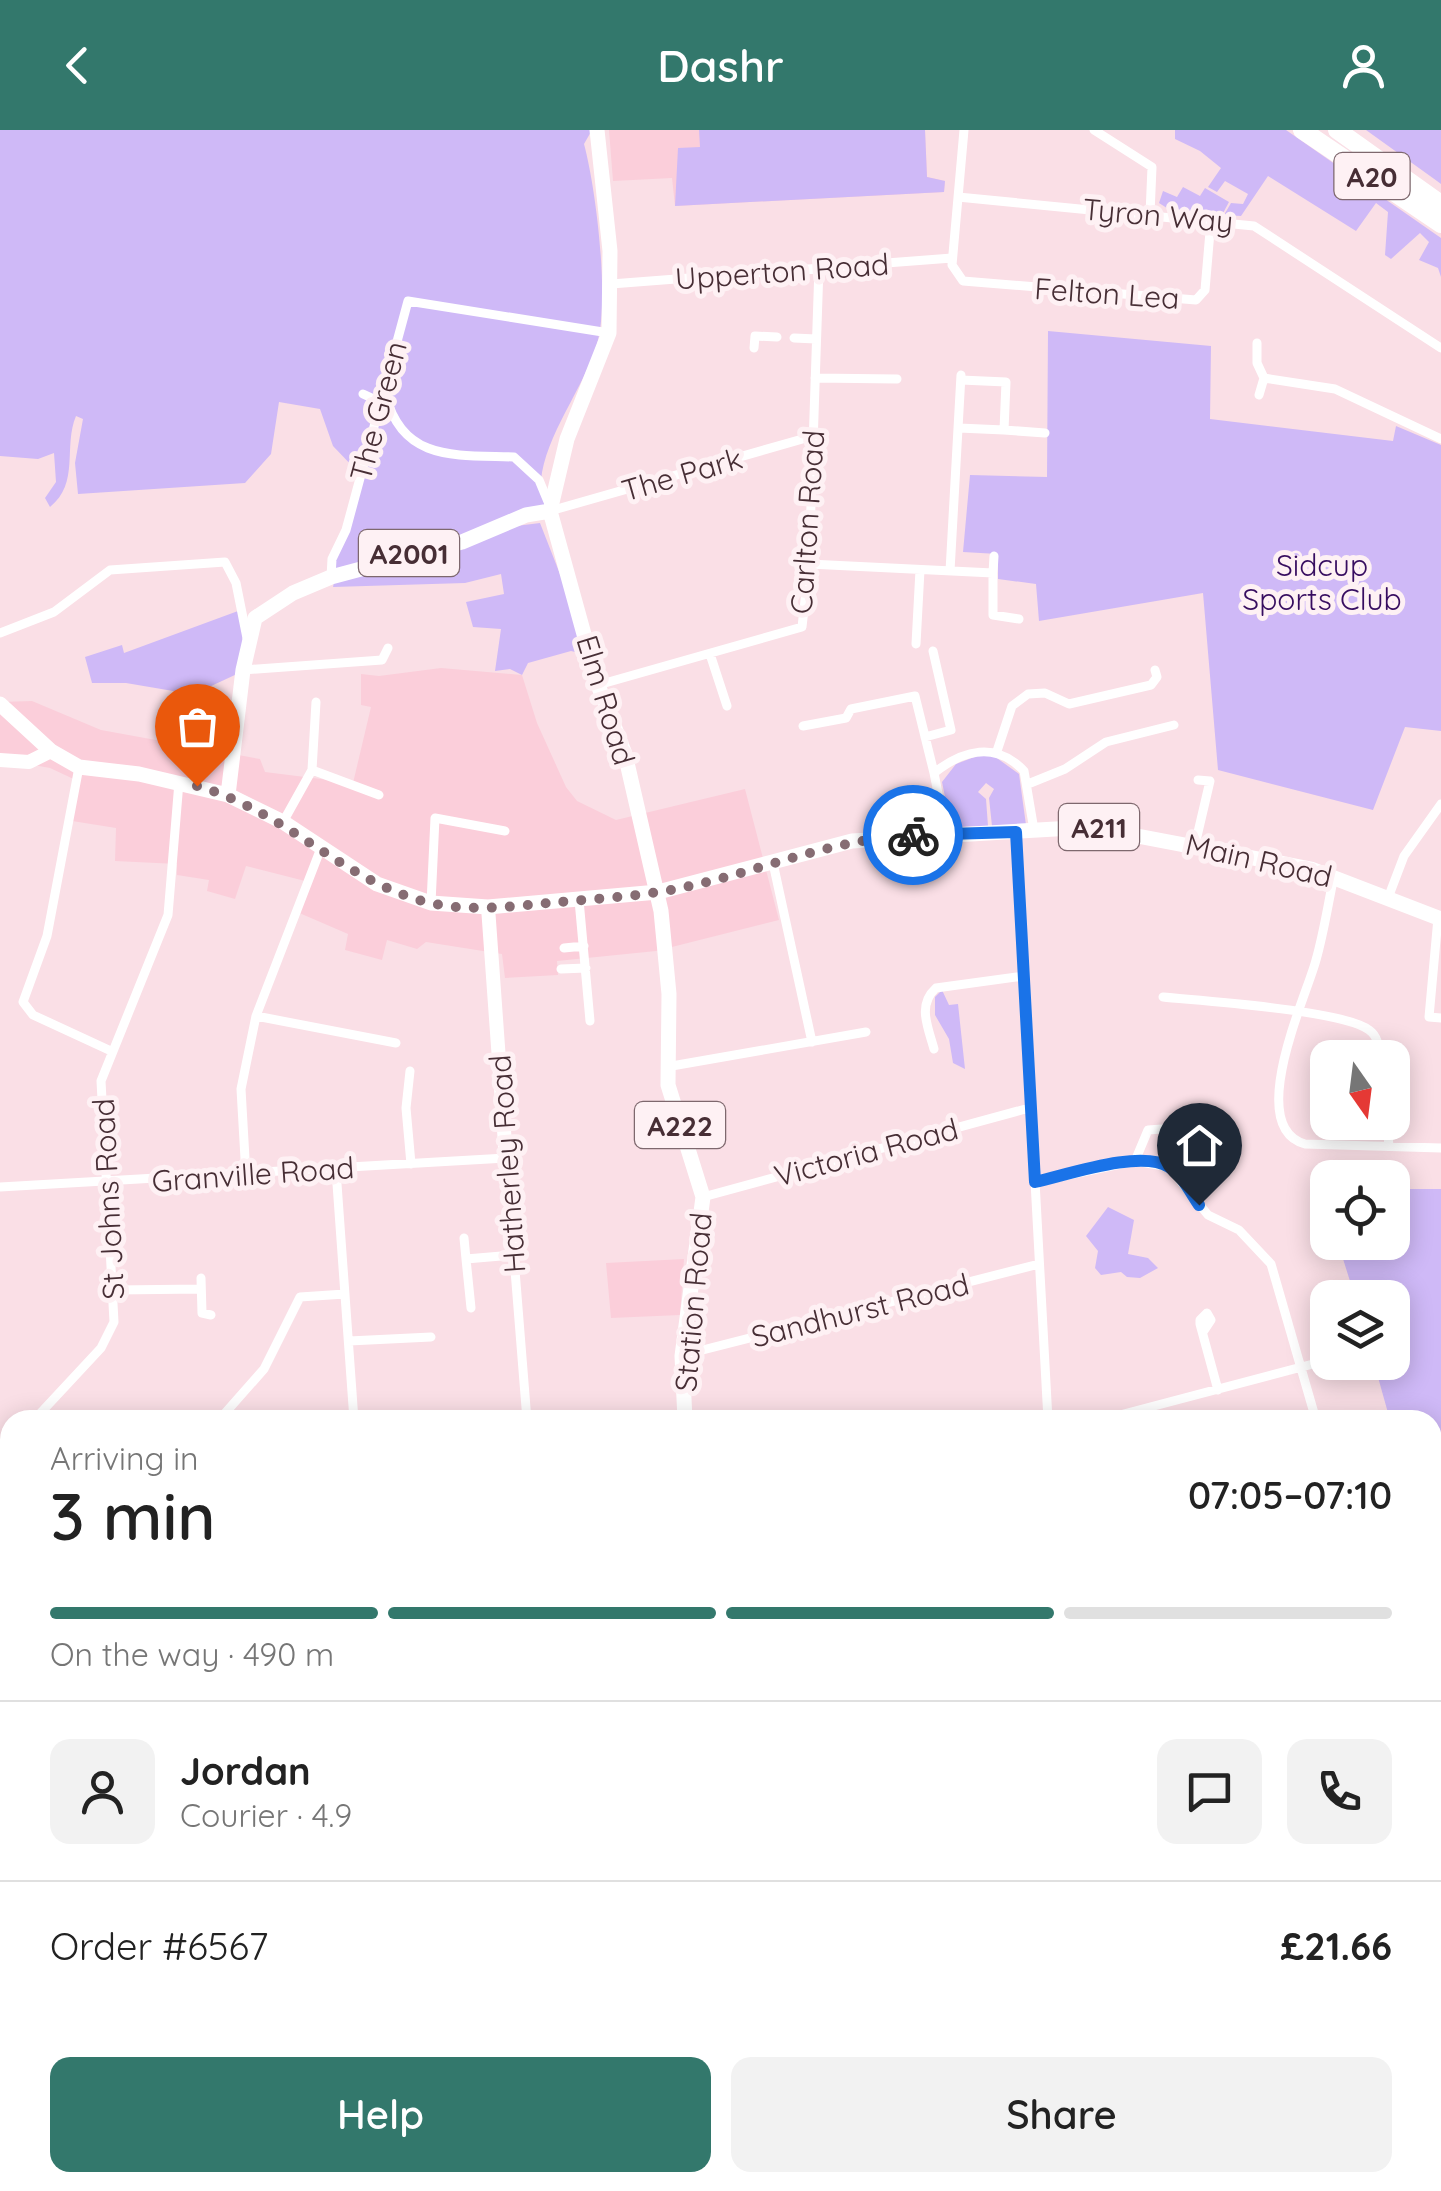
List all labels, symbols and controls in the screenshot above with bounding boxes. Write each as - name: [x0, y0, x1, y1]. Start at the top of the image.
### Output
- text: Dashr: [657, 37, 784, 93]
- icon: back: [50, 38, 105, 93]
- icon: person: [1336, 38, 1391, 93]
- road number: A20: [1334, 153, 1410, 199]
- street label: Tyron Way: [1081, 189, 1235, 241]
- street label: Upperton Road: [674, 245, 890, 297]
- street label: Felton Lea: [1033, 269, 1181, 317]
- street label: The Green: [341, 337, 415, 485]
- street label: Carlton Road: [782, 429, 832, 615]
- street label: The Park: [617, 439, 747, 509]
- road number: A2001: [359, 530, 459, 576]
- park label: Sidcup Sports Club: [1242, 546, 1402, 618]
- street label: Elm Road: [568, 630, 644, 770]
- pin: [155, 684, 240, 787]
- icon: bag: [170, 699, 225, 754]
- courier: [863, 785, 963, 885]
- road number: A211: [1059, 804, 1139, 850]
- icon: bike: [886, 808, 941, 863]
- street label: Main Road: [1182, 825, 1336, 895]
- north arrow: [1310, 1040, 1410, 1140]
- map controls: [1310, 1040, 1410, 1380]
- street label: Hatherley Road: [480, 1054, 534, 1274]
- street label: St Johns Road: [84, 1097, 132, 1301]
- road number: A222: [635, 1102, 725, 1148]
- pin: [1157, 1103, 1242, 1206]
- street label: Victoria Road: [770, 1109, 962, 1195]
- icon: home: [1172, 1118, 1227, 1173]
- street label: Granville Road: [151, 1148, 355, 1200]
- button: locate: [1310, 1160, 1410, 1260]
- street label: Station Road: [666, 1211, 720, 1393]
- street label: Sandhurst Road: [747, 1265, 973, 1355]
- button: layers: [1310, 1280, 1410, 1380]
- text: Arriving in: [50, 1438, 199, 1478]
- text: 07:05–07:10: [1188, 1471, 1392, 1519]
- text: 3 min: [50, 1475, 216, 1556]
- text: On the way · 490 m: [50, 1634, 334, 1674]
- button: person: [50, 1739, 155, 1844]
- button: chat: [1157, 1739, 1262, 1844]
- button: phone: [1287, 1739, 1392, 1844]
- text: Jordan: [180, 1747, 311, 1795]
- text: Courier · 4.9: [180, 1795, 352, 1835]
- text: Order #6567: [50, 1922, 268, 1970]
- text: £21.66: [1280, 1922, 1392, 1970]
- button: Help: [50, 2057, 711, 2172]
- button: Share: [731, 2057, 1392, 2172]

